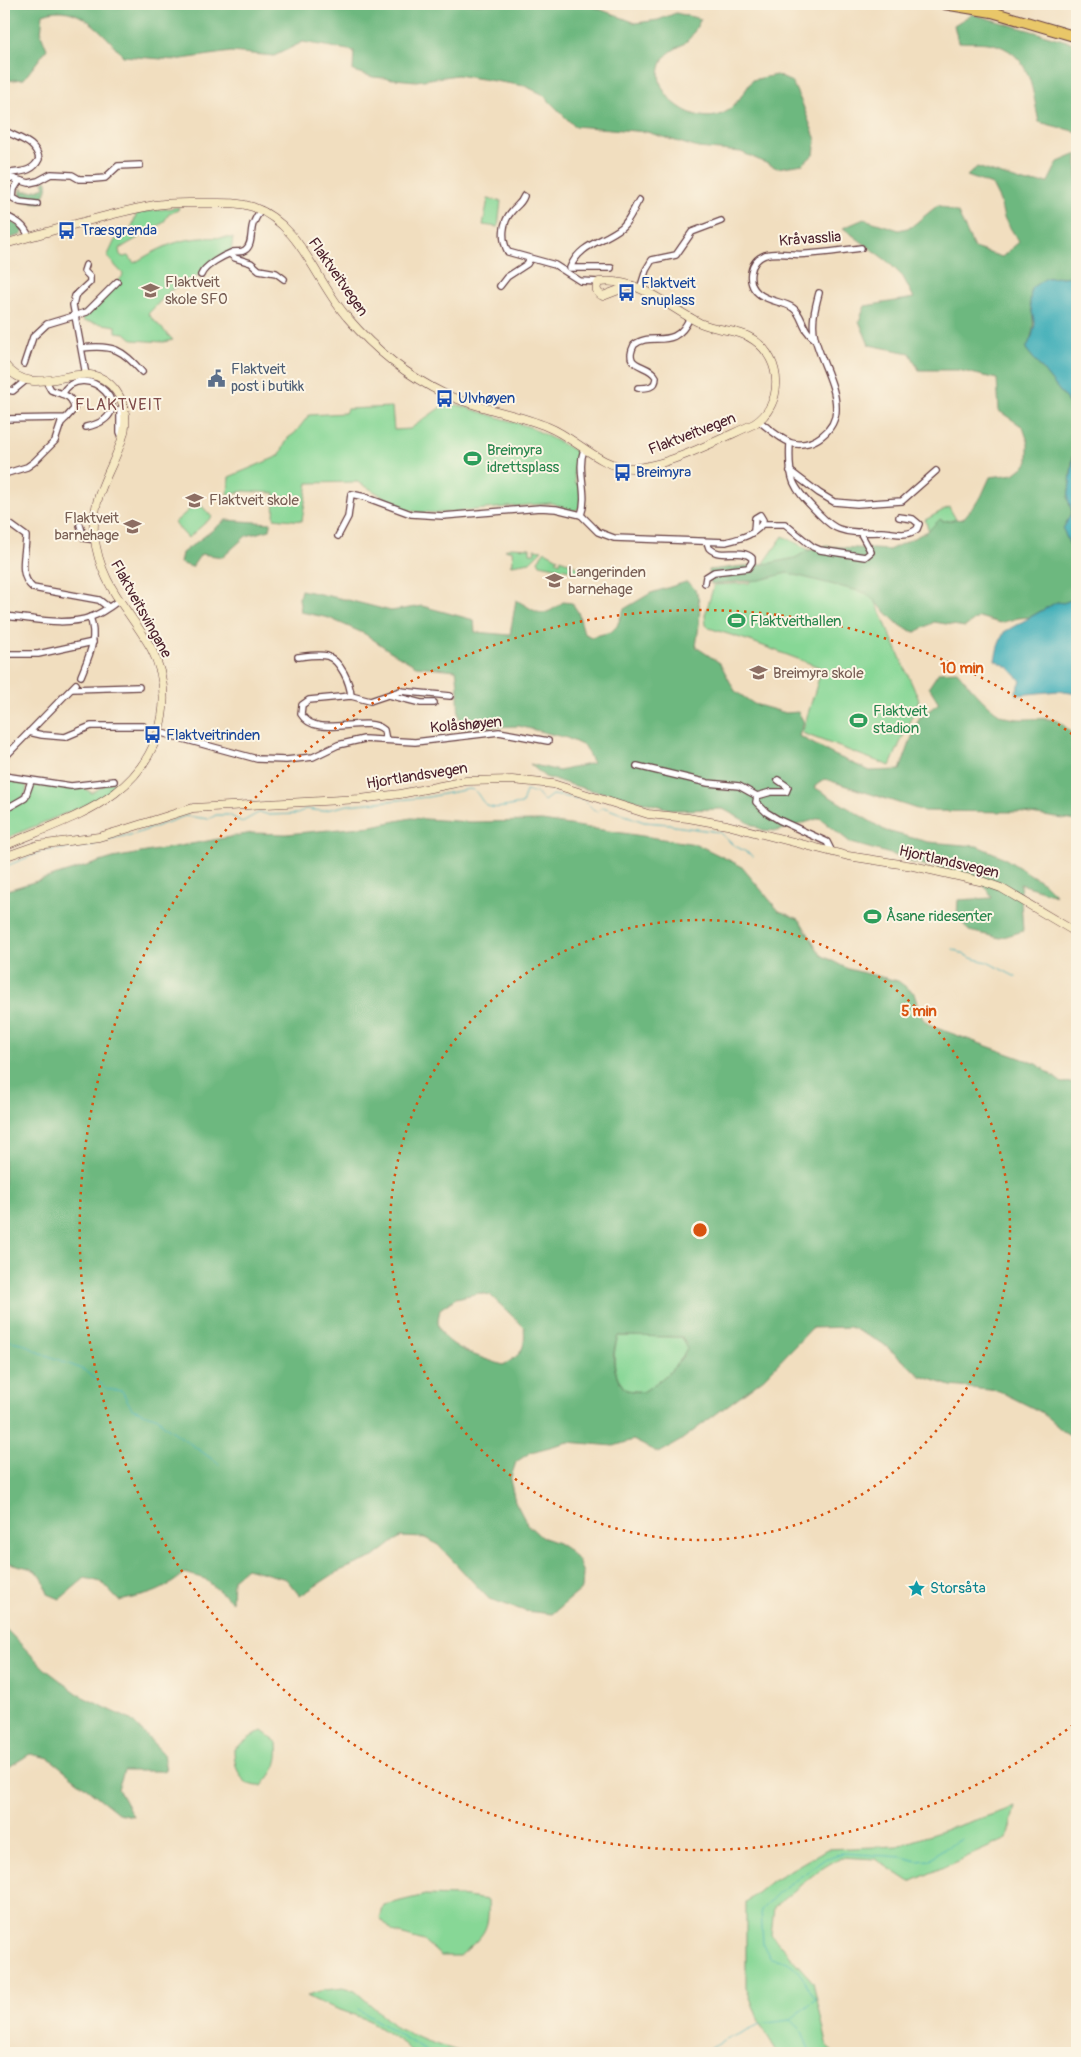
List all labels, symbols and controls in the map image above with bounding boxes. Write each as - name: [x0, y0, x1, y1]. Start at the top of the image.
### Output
- bus stop icon: Træsgrenda: [57, 220, 77, 240]
- place label: Træsgrenda: [81, 221, 157, 240]
- street label: Kråvasslia: [778, 227, 842, 251]
- street label: Flaktveitvegen: [304, 234, 372, 320]
- place label: Flaktveit skole SFO: [165, 273, 228, 309]
- place label: Flaktveit snuplass: [641, 274, 697, 310]
- school or university icon: Flaktveit skole SFO: [141, 281, 161, 301]
- bus stop icon: Flaktveit snuplass: [617, 282, 637, 302]
- place label: Flaktveit post i butikk: [231, 360, 305, 396]
- public building icon: Flaktveit post i butikk: [207, 368, 227, 388]
- bus stop icon: Ulvhøyen: [434, 388, 454, 408]
- place label: Ulvhøyen: [458, 389, 515, 408]
- district label: FLAKTVEIT: [75, 395, 163, 415]
- street label: Flaktveitvegen: [646, 409, 738, 459]
- place label: Breimyra idrettsplass: [487, 441, 560, 477]
- sports icon: Breimyra idrettsplass: [463, 449, 483, 469]
- bus stop icon: Breimyra: [612, 462, 632, 482]
- place label: Breimyra: [636, 463, 691, 482]
- school or university icon: Flaktveit skole: [185, 490, 205, 510]
- place label: Flaktveit skole: [209, 491, 300, 510]
- place label: Flaktveit barnehage: [54, 509, 120, 545]
- school or university icon: Flaktveit barnehage: [123, 517, 143, 537]
- street label: Flaktveitsvingane: [106, 557, 176, 662]
- place label: Langerinden barnehage: [568, 563, 646, 599]
- school or university icon: Langerinden barnehage: [544, 571, 564, 591]
- sports icon: Flaktveithallen: [726, 611, 746, 631]
- place label: Flaktveithallen: [750, 612, 841, 631]
- text: 10 min: [940, 659, 984, 678]
- school or university icon: Breimyra skole: [749, 663, 769, 683]
- place label: Breimyra skole: [773, 664, 864, 683]
- place label: Flaktveit stadion: [873, 702, 929, 738]
- sports icon: Flaktveit stadion: [849, 710, 869, 730]
- street label: Kolåshøyen: [429, 712, 503, 738]
- bus stop icon: Flaktveitrinden: [142, 725, 162, 745]
- place label: Flaktveitrinden: [166, 726, 260, 745]
- street label: Hjortlandsvegen: [365, 759, 469, 793]
- street label: Hjortlandsvegen: [897, 841, 1001, 883]
- sports icon: Åsane ridesenter: [862, 906, 882, 926]
- place label: Åsane ridesenter: [886, 906, 993, 926]
- text: 5 min: [901, 1002, 937, 1021]
- centre of rings: [691, 1221, 709, 1239]
- place icon: Storsåta: [906, 1578, 926, 1598]
- place label: Storsåta: [930, 1579, 986, 1598]

